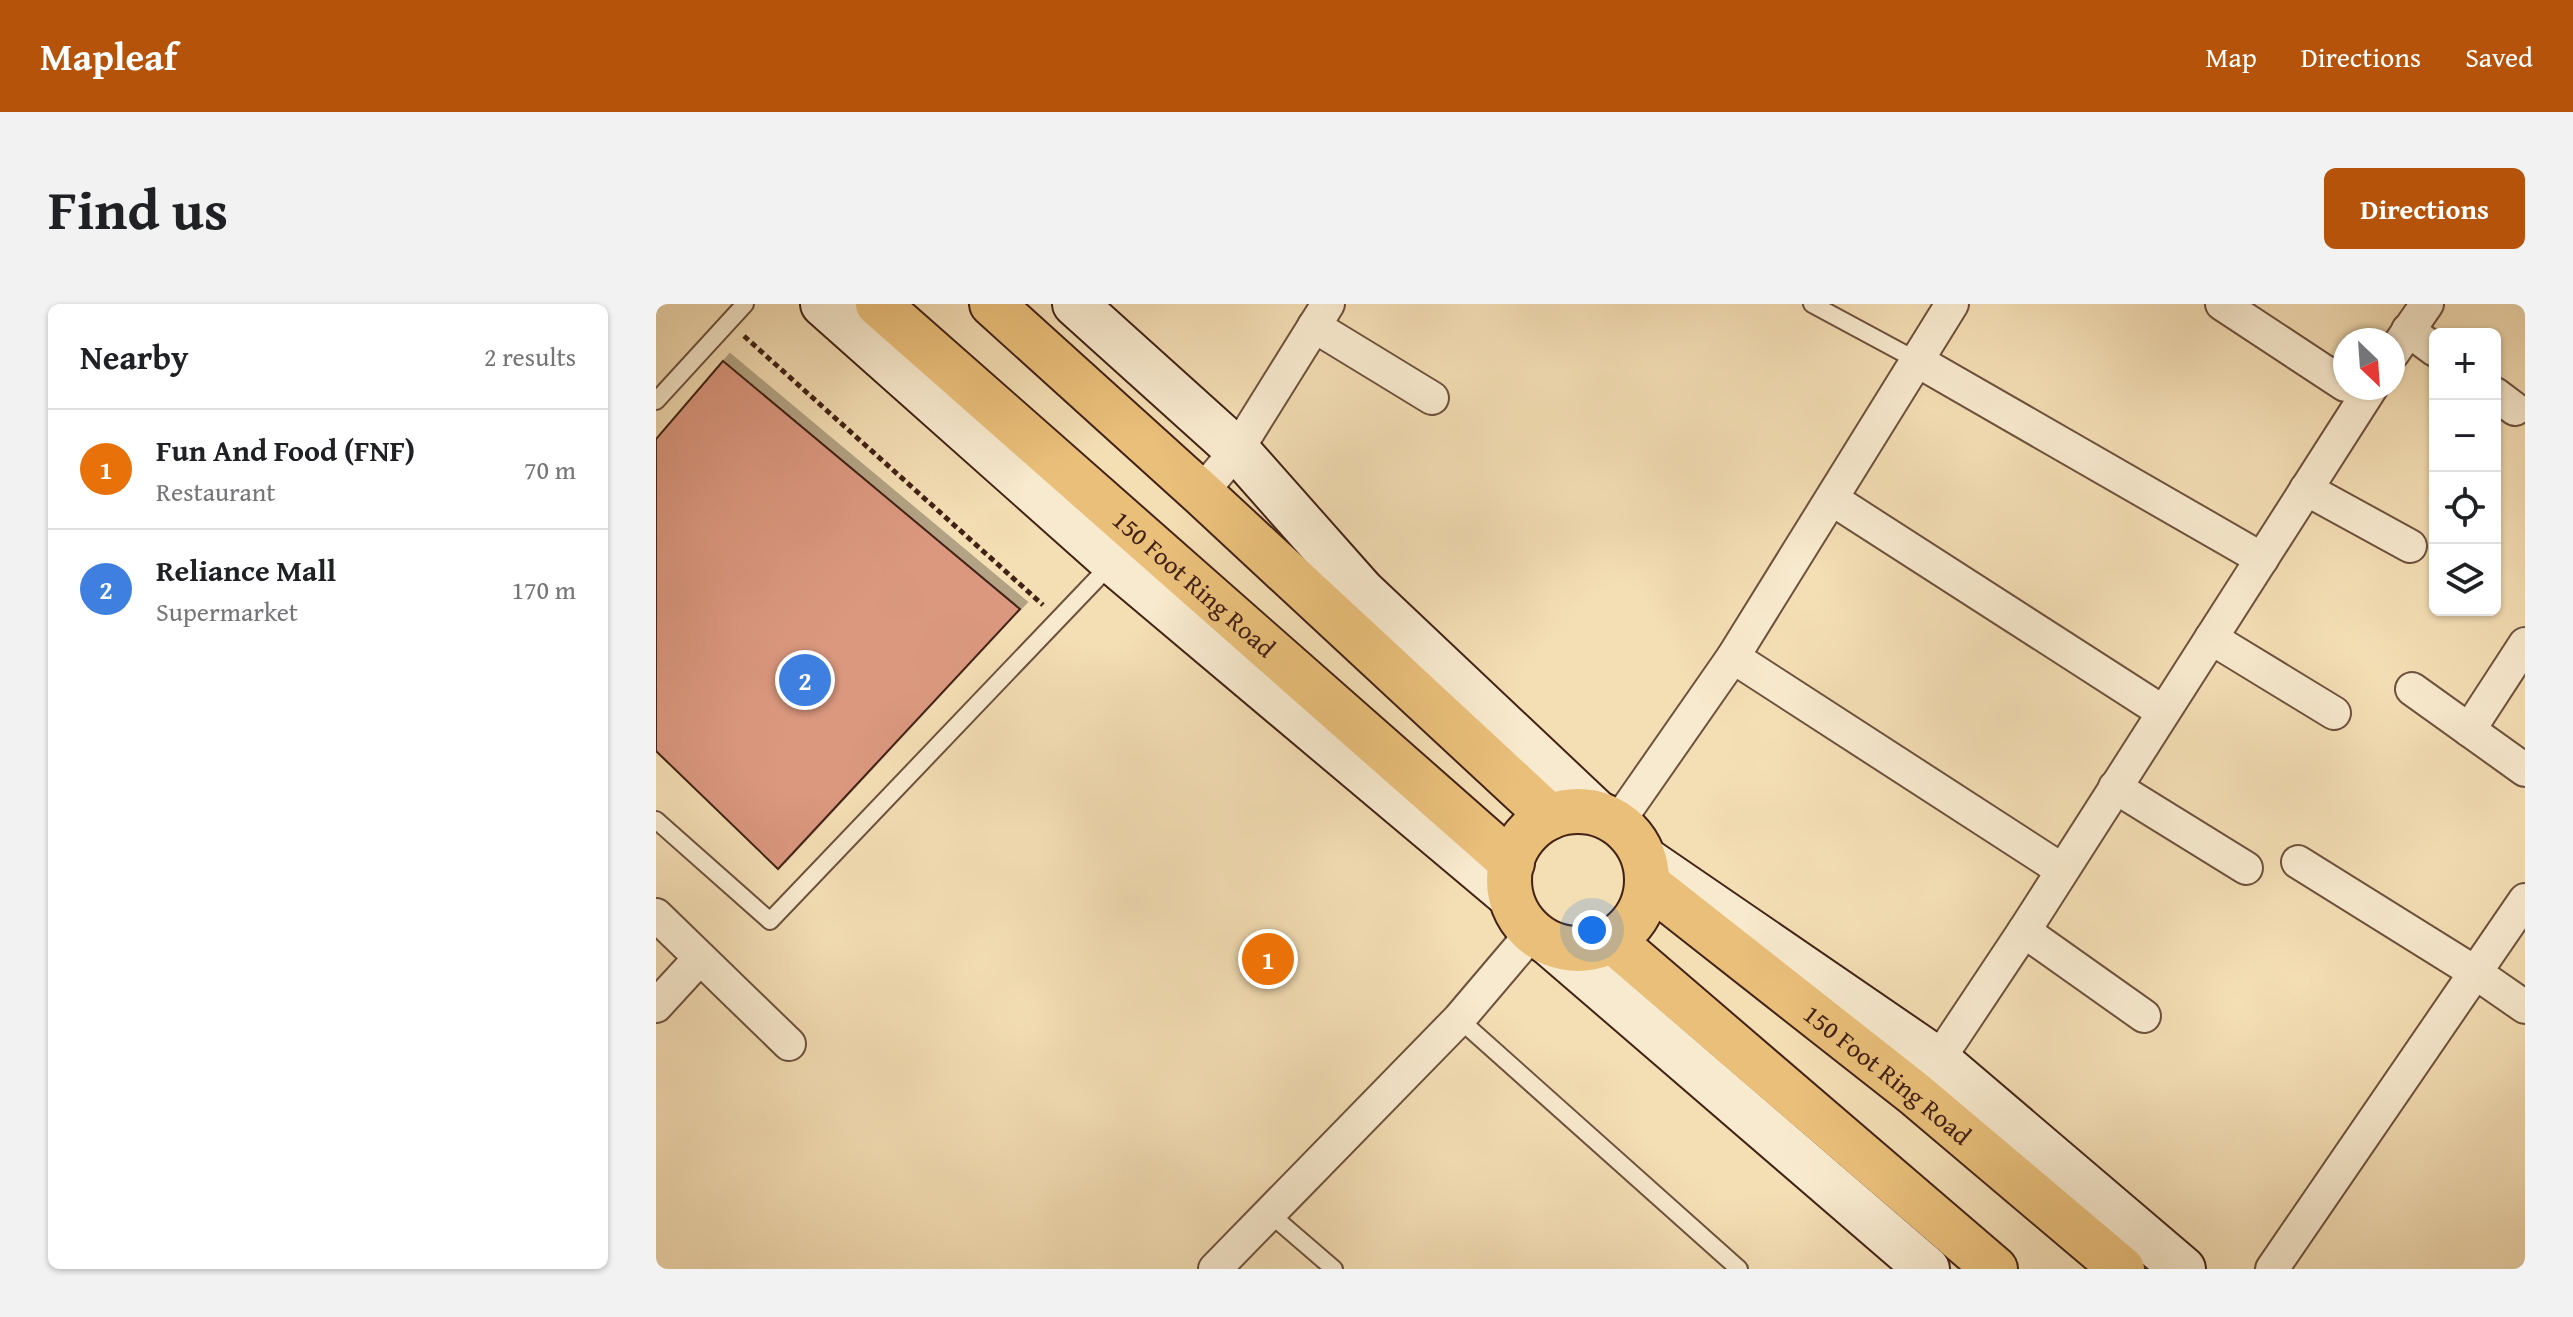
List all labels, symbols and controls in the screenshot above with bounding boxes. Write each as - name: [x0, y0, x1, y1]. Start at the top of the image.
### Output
- text: Mapleaf: [40, 28, 177, 84]
- text: Map: [2205, 36, 2257, 77]
- text: Directions: [2301, 36, 2421, 77]
- text: Saved: [2465, 36, 2533, 77]
- text: Find us: [48, 167, 228, 250]
- button: Directions: [2324, 168, 2525, 249]
- north arrow: [2333, 328, 2405, 400]
- map controls: [2429, 328, 2501, 616]
- button: +: [2429, 328, 2501, 400]
- text: Nearby: [80, 332, 189, 381]
- text: 2 results: [484, 337, 576, 376]
- button: −: [2429, 400, 2501, 472]
- text: Fun And Food (FNF): [156, 428, 415, 472]
- text: 1: [99, 450, 113, 489]
- text: 70 m: [524, 450, 576, 489]
- text: Restaurant: [156, 472, 276, 511]
- button: locate: [2429, 472, 2501, 544]
- street label: 150 Foot Ring Road: [1104, 500, 1285, 666]
- button: layers: [2429, 544, 2501, 616]
- text: Reliance Mall: [156, 548, 336, 592]
- text: 2: [99, 570, 113, 609]
- text: 170 m: [511, 570, 576, 609]
- text: Supermarket: [156, 592, 298, 631]
- pin: 2: [779, 650, 831, 710]
- your location: [1572, 910, 1612, 950]
- pin: 1: [1242, 929, 1294, 989]
- street label: 150 Foot Ring Road: [1795, 994, 1981, 1154]

